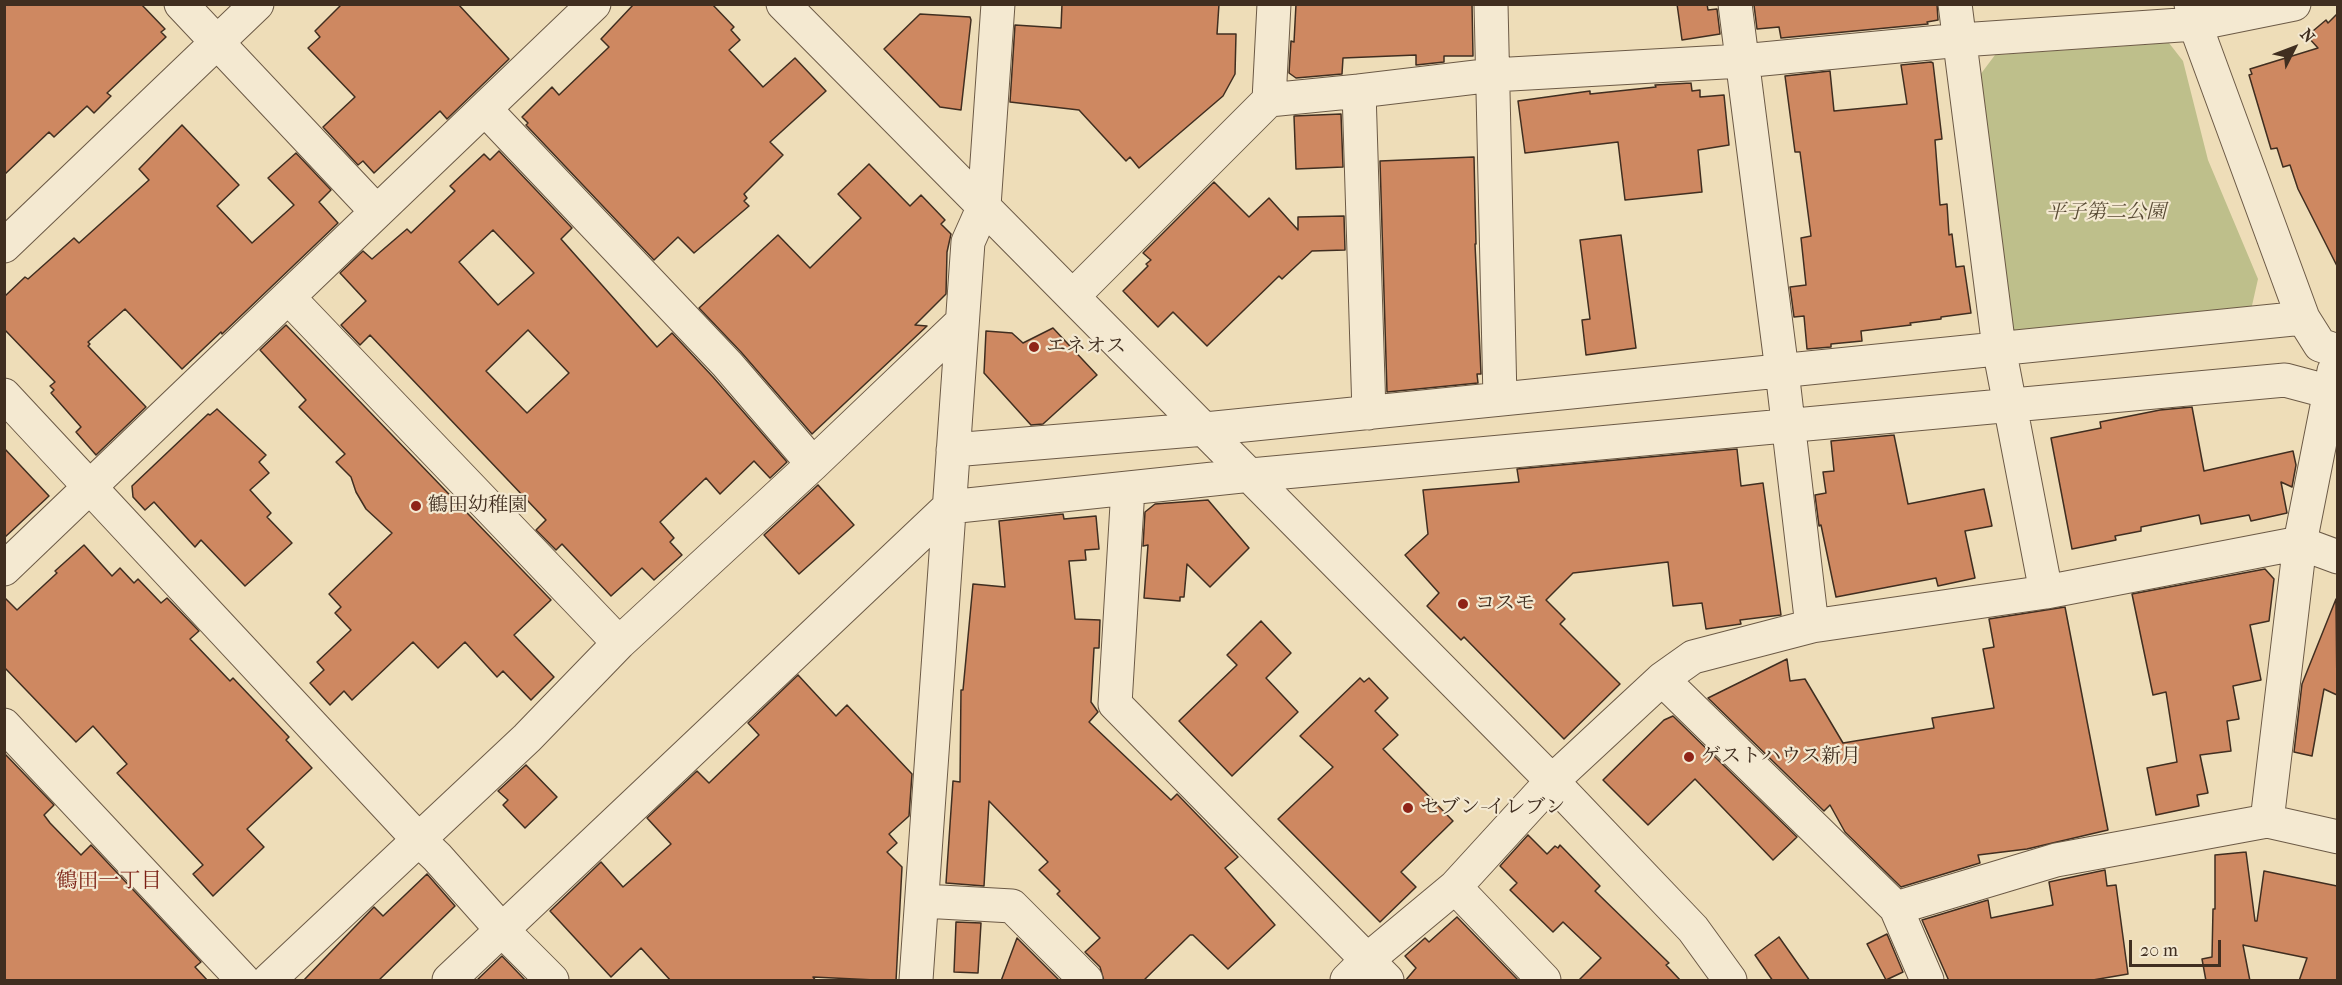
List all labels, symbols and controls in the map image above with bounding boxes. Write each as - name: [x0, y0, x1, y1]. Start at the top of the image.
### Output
- north arrow: [2264, 18, 2324, 78]
- text: N: [2297, 25, 2319, 46]
- park label: 平子第二公園: [2046, 201, 2166, 225]
- place label: エネオス: [1046, 335, 1126, 359]
- marker: エネオス: [1027, 340, 1041, 354]
- place label: 鶴田幼稚園: [428, 494, 528, 518]
- marker: 鶴田幼稚園: [409, 499, 423, 513]
- place label: コスモ: [1475, 592, 1535, 616]
- marker: コスモ: [1456, 597, 1470, 611]
- place label: ゲストハウス新月: [1701, 745, 1861, 769]
- marker: ゲストハウス新月: [1682, 750, 1696, 764]
- place label: セブン-イレブン: [1420, 796, 1565, 820]
- marker: セブン-イレブン: [1401, 801, 1415, 815]
- district label: 鶴田一丁目: [57, 869, 161, 895]
- scale bar: [2132, 928, 2224, 966]
- text: 20 m: [2140, 940, 2178, 961]

